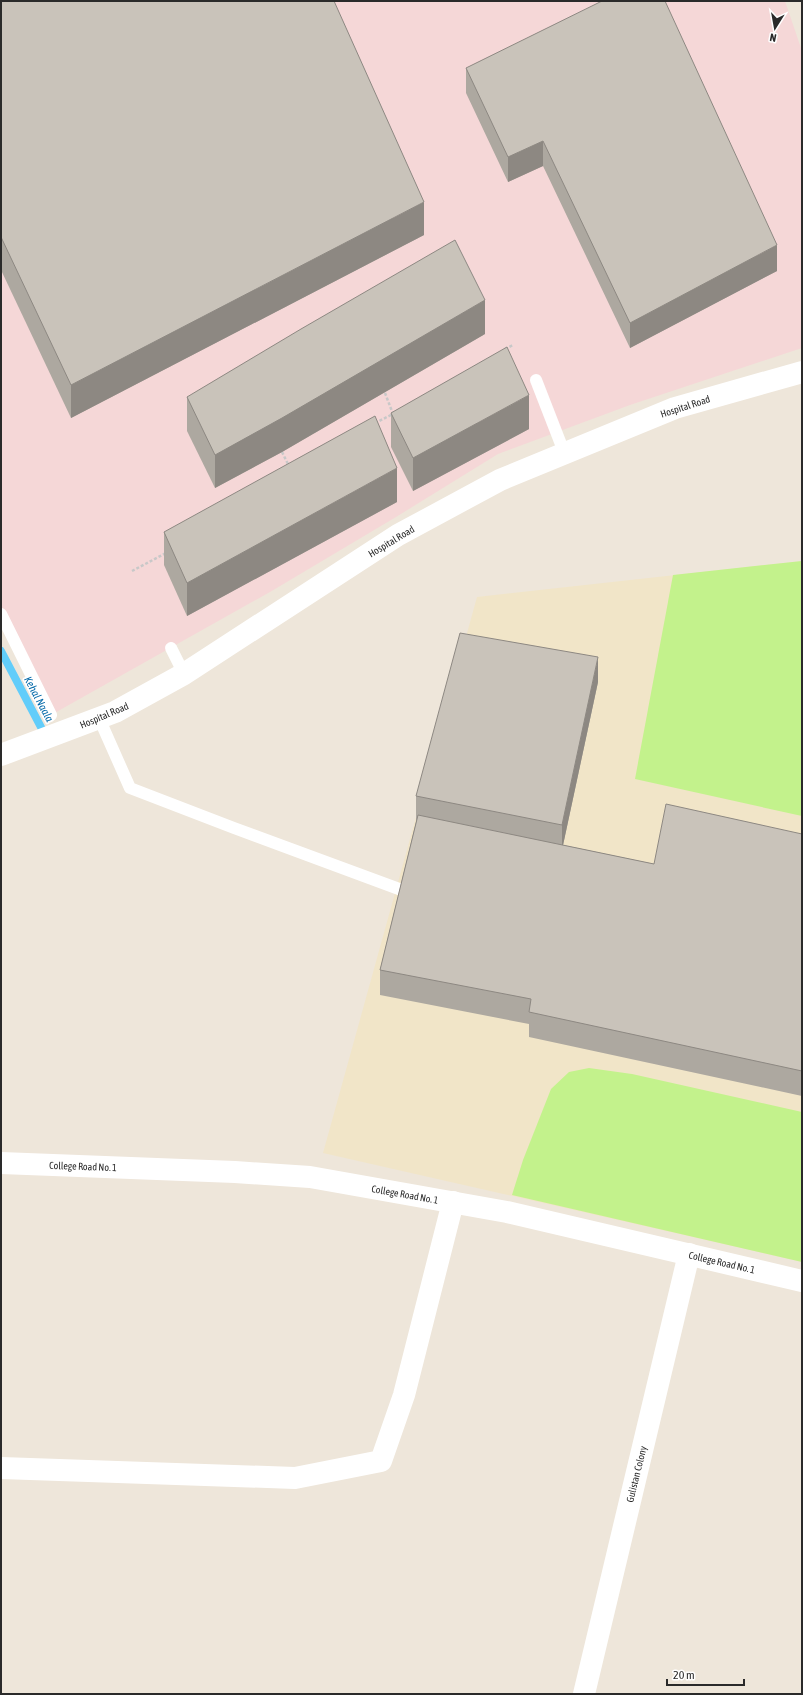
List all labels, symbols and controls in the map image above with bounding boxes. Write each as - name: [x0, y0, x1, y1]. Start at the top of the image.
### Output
- north arrow: [755, 8, 795, 48]
- text: N: [769, 31, 777, 44]
- street label: Hospital Road: [659, 393, 712, 420]
- street label: Hospital Road: [366, 523, 416, 559]
- water label: Kehal Naala: [22, 674, 56, 724]
- street label: Hospital Road: [78, 700, 130, 731]
- street label: College Road No. 1: [49, 1160, 117, 1173]
- street label: College Road No. 1: [371, 1183, 440, 1206]
- street label: College Road No. 1: [688, 1249, 756, 1276]
- street label: Gulistan Colony: [624, 1445, 649, 1503]
- scale bar: [667, 1661, 744, 1687]
- text: 20 m: [673, 1668, 695, 1682]

